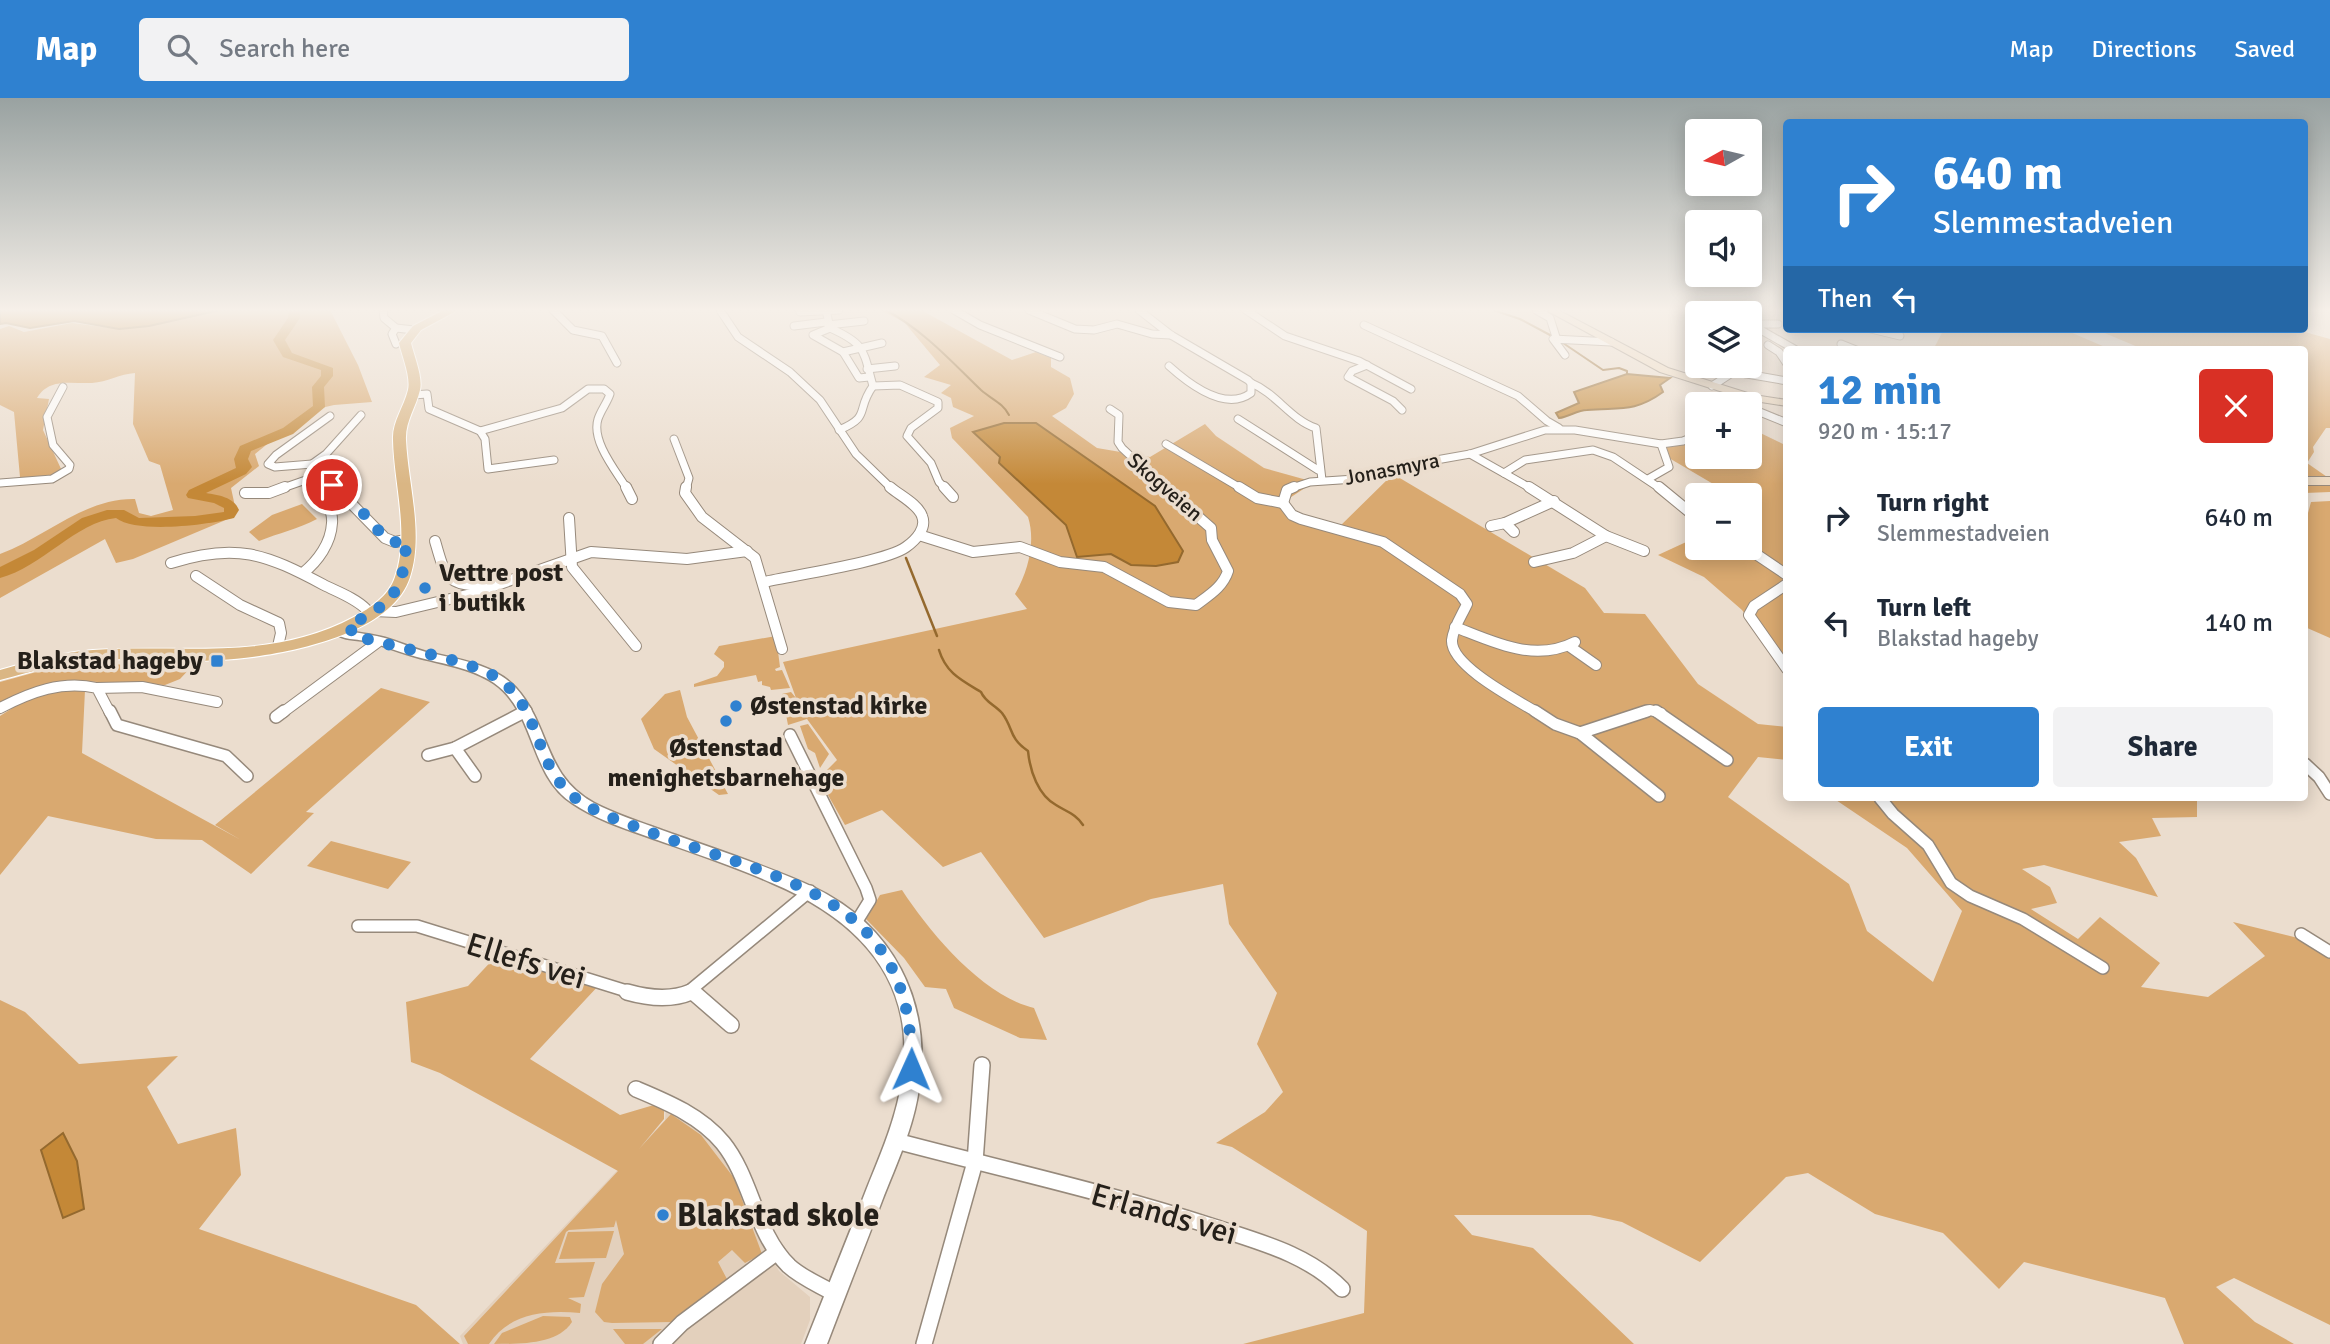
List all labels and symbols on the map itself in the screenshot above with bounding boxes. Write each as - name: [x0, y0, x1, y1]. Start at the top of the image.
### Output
- north arrow: [1685, 119, 1762, 196]
- street label: Skogveien: [1122, 447, 1208, 527]
- street label: Jonasmyra: [1342, 447, 1442, 491]
- pin: [302, 455, 362, 515]
- place label: Vettre post i butikk: [439, 557, 564, 619]
- marker: Vettre post i butikk: [417, 580, 433, 596]
- place label: Blakstad hageby: [17, 645, 203, 677]
- marker: Blakstad hageby: [209, 653, 225, 669]
- place label: Østenstad kirke: [750, 690, 928, 722]
- marker: Østenstad kirke: [728, 698, 744, 714]
- marker: Østenstad menighetsbarnehage: [718, 713, 734, 729]
- place label: Østenstad menighetsbarnehage: [607, 732, 845, 794]
- street label: Ellefs vei: [462, 924, 590, 998]
- position arrow: [874, 1032, 948, 1106]
- street label: Erlands vei: [1087, 1175, 1241, 1253]
- place label: Blakstad skole: [677, 1196, 879, 1235]
- marker: Blakstad skole: [655, 1207, 671, 1223]

